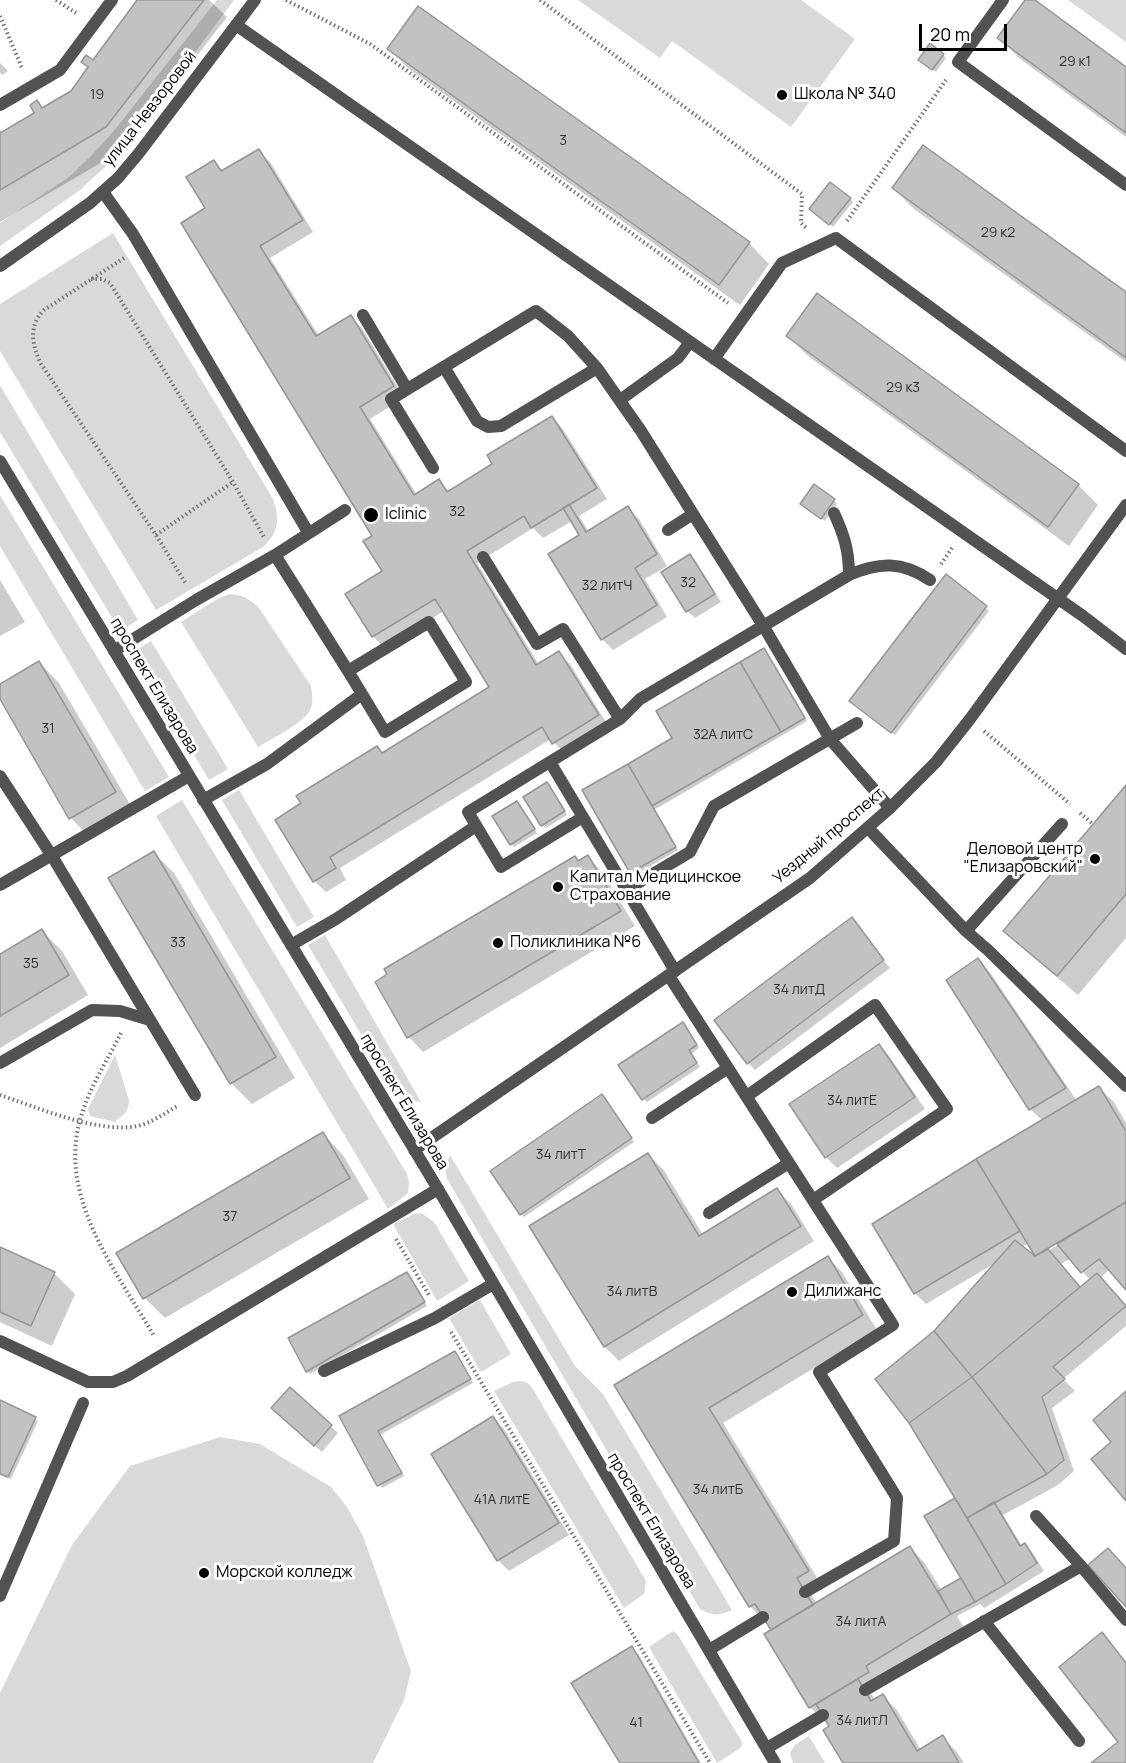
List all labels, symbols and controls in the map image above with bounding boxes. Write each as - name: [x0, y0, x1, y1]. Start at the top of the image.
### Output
- scale bar: [922, 12, 1010, 50]
- text: 20 m: [930, 22, 970, 46]
- street label: улица Невзоровой: [99, 48, 201, 170]
- house number: 29 к1: [1059, 54, 1091, 70]
- place label: Школа № 340: [794, 85, 896, 105]
- house number: 19: [90, 87, 104, 103]
- marker: Школа № 340: [775, 88, 789, 102]
- house number: 3: [559, 133, 567, 149]
- house number: 29 к2: [981, 225, 1015, 241]
- house number: 29 к3: [886, 380, 920, 396]
- house number: 32: [449, 504, 465, 520]
- place label: Iclinic: [385, 505, 427, 525]
- marker: Iclinic: [362, 506, 380, 524]
- house number: 32: [680, 575, 696, 591]
- house number: 32 литЧ: [582, 578, 632, 594]
- street label: проспект Елизарова: [106, 614, 202, 758]
- house number: 31: [41, 721, 55, 737]
- house number: 32А литС: [693, 727, 753, 743]
- street label: Уездный проспект: [769, 784, 889, 888]
- place label: Деловой центр "Елизаровский": [964, 840, 1083, 878]
- marker: Деловой центр "Елизаровский": [1088, 852, 1102, 866]
- place label: Капитал Медицинское Страхование: [570, 868, 741, 906]
- marker: Капитал Медицинское Страхование: [551, 880, 565, 894]
- place label: Поликлиника №6: [510, 933, 641, 953]
- house number: 33: [170, 935, 186, 951]
- marker: Поликлиника №6: [491, 936, 505, 950]
- house number: 35: [23, 956, 39, 972]
- house number: 34 литД: [773, 982, 825, 998]
- street label: проспект Елизарова: [356, 1030, 452, 1174]
- house number: 34 литЕ: [827, 1093, 877, 1109]
- house number: 34 литТ: [536, 1147, 586, 1163]
- house number: 37: [223, 1209, 237, 1225]
- place label: Дилижанс: [804, 1282, 881, 1302]
- house number: 34 литВ: [607, 1284, 657, 1300]
- marker: Дилижанс: [785, 1285, 799, 1299]
- street label: проспект Елизарова: [603, 1449, 699, 1593]
- house number: 34 литБ: [693, 1482, 743, 1498]
- house number: 41А литЕ: [474, 1492, 530, 1508]
- place label: Морской колледж: [216, 1563, 353, 1583]
- marker: Морской колледж: [197, 1566, 211, 1580]
- house number: 34 литА: [836, 1614, 886, 1630]
- house number: 34 литЛ: [836, 1713, 888, 1729]
- house number: 41: [629, 1715, 643, 1731]

